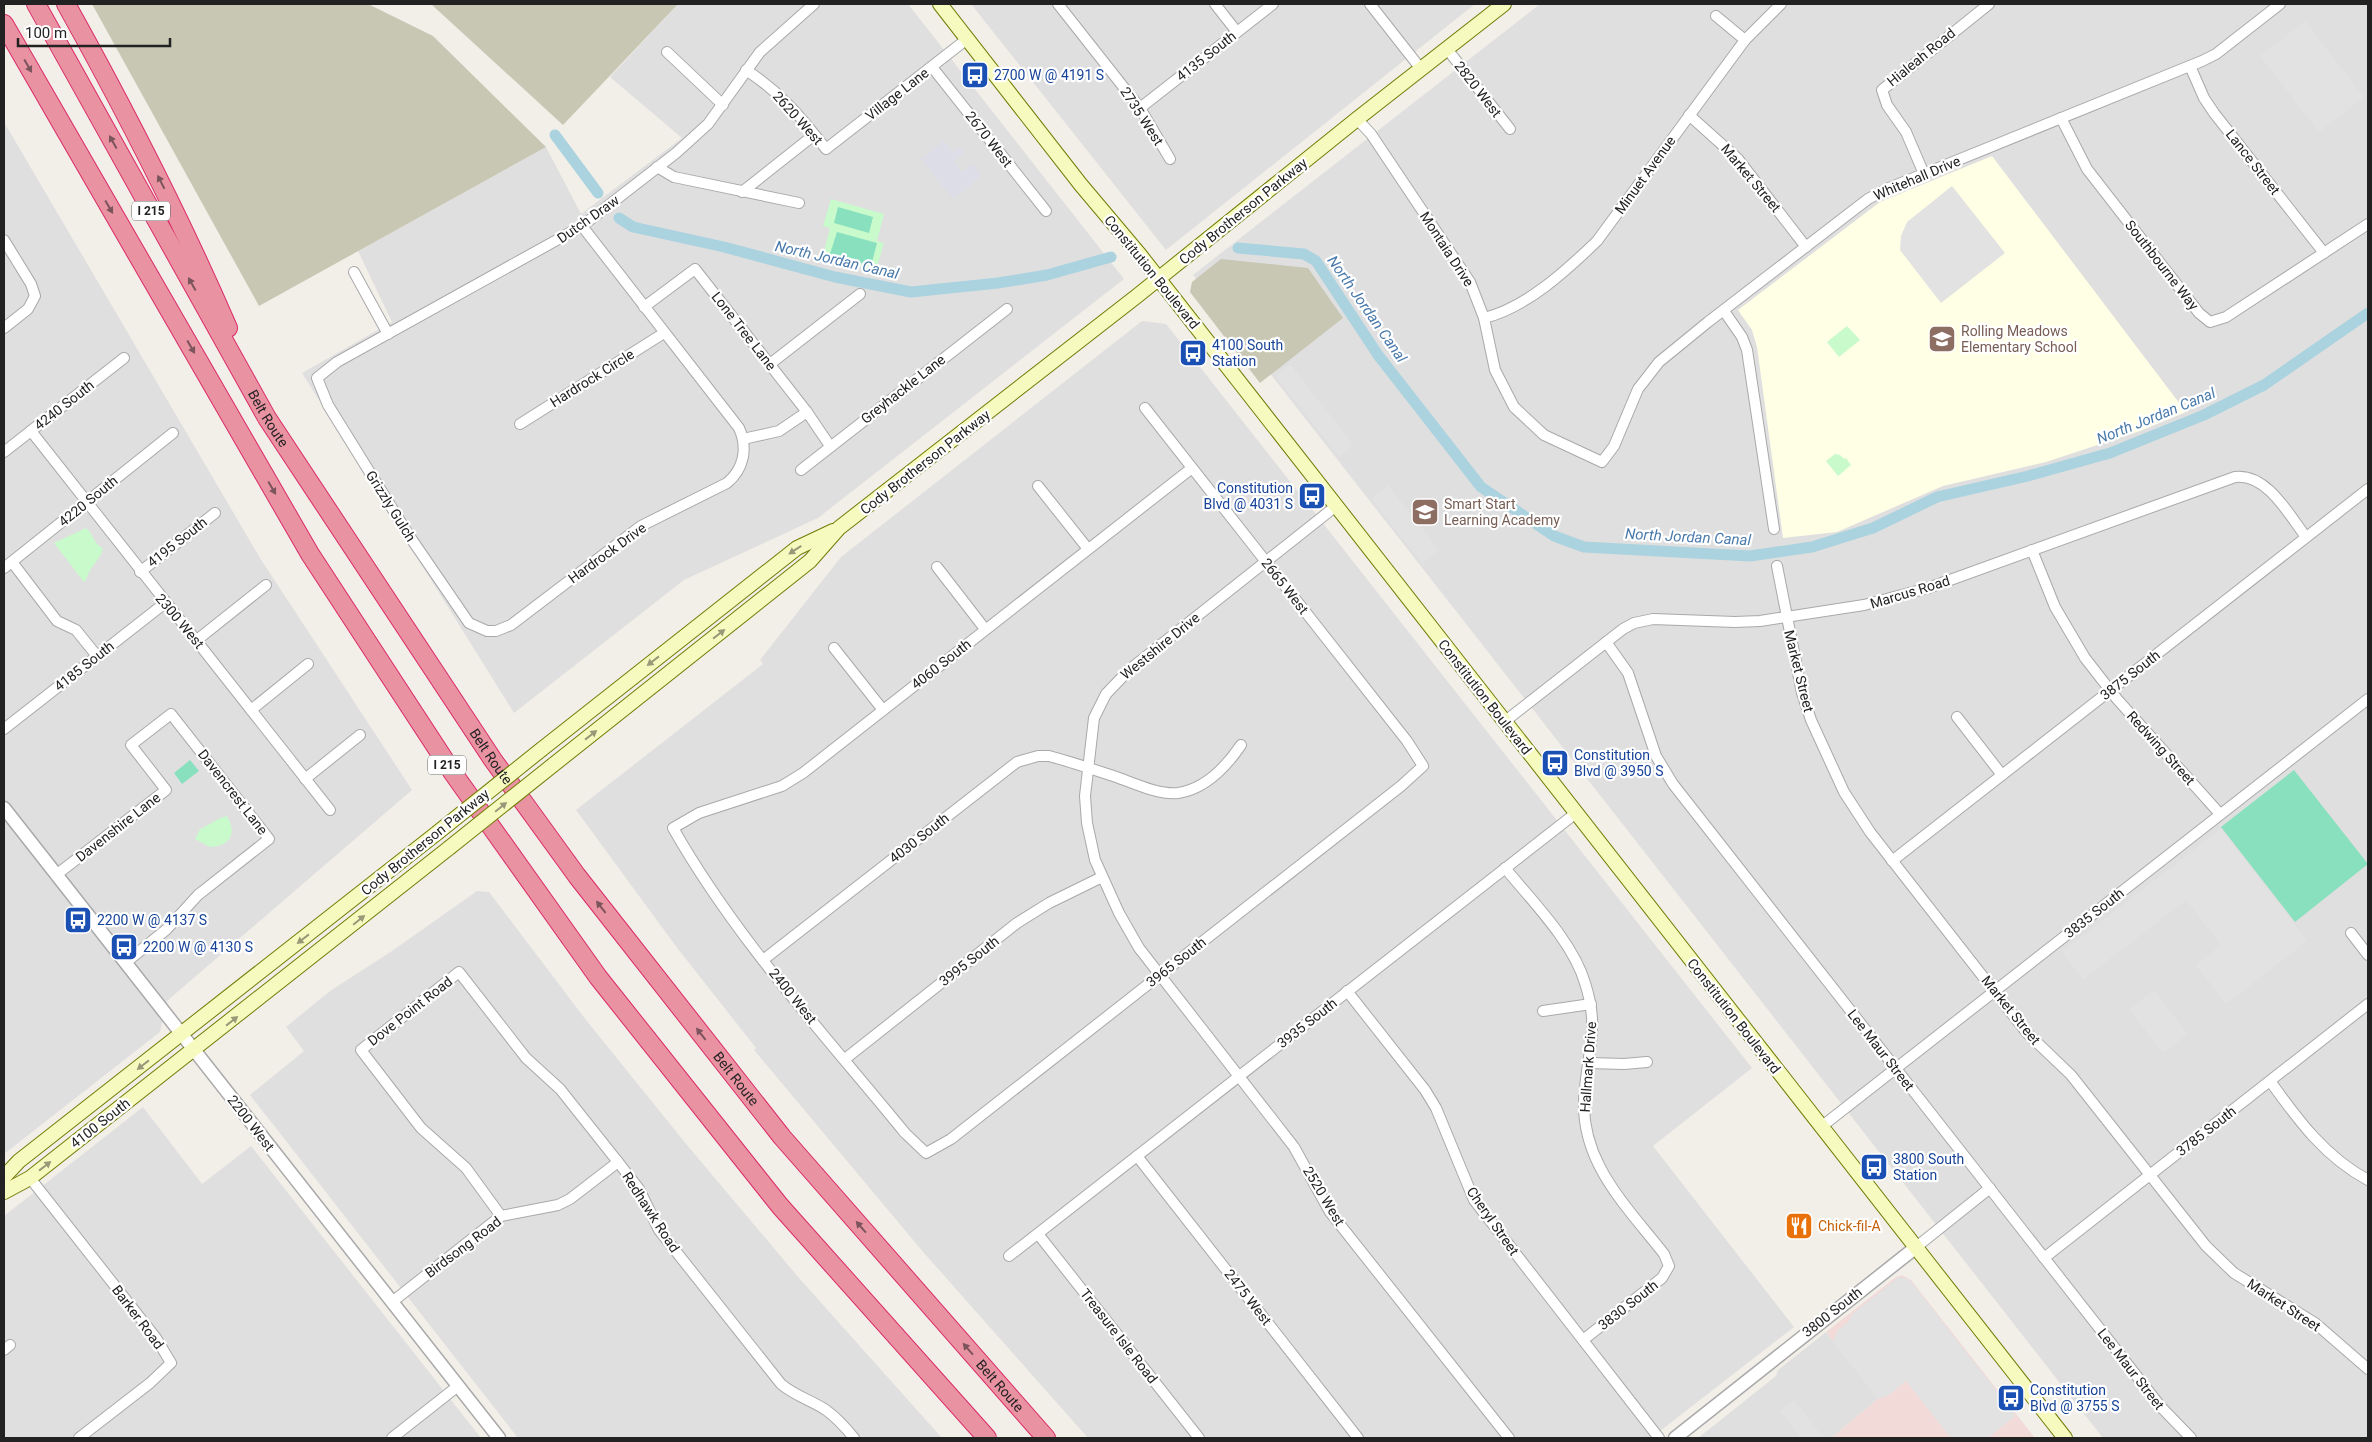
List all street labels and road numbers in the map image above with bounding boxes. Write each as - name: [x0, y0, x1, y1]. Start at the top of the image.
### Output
- street label: Hialeah Road: [1884, 25, 1958, 89]
- street label: 4135 South: [1173, 28, 1239, 84]
- street label: 2820 West: [1451, 58, 1505, 120]
- street label: Village Lane: [862, 64, 932, 124]
- street label: 2735 West: [1117, 84, 1167, 149]
- street label: 2620 West: [770, 88, 826, 148]
- street label: 2670 West: [962, 108, 1016, 170]
- street label: Lance Street: [2223, 126, 2284, 198]
- street label: Minuet Avenue: [1611, 133, 1679, 217]
- street label: Market Street: [1718, 141, 1784, 216]
- street label: Whitehall Drive: [1871, 153, 1963, 203]
- street label: Cody Brotherson Parkway: [1176, 154, 1311, 268]
- street label: Dutch Draw: [554, 192, 622, 246]
- road number: I 215: [132, 202, 170, 220]
- street label: Montaia Drive: [1417, 209, 1477, 289]
- street label: Constitution Boulevard: [1101, 212, 1203, 332]
- street label: Southbourne Way: [2122, 217, 2202, 313]
- street label: Lone Tree Lane: [708, 289, 780, 373]
- street label: Hardrock Circle: [547, 346, 637, 410]
- street label: Greyhackle Lane: [858, 351, 948, 427]
- street label: 4240 South: [31, 377, 97, 433]
- street label: Belt Route: [245, 387, 292, 450]
- street label: Cody Brotherson Parkway: [857, 406, 993, 518]
- street label: Grizzly Gulch: [363, 468, 419, 544]
- street label: 4220 South: [55, 472, 121, 530]
- street label: 4195 South: [144, 514, 210, 570]
- street label: Hardrock Drive: [565, 519, 649, 587]
- street label: 2665 West: [1258, 555, 1312, 617]
- street label: Marcus Road: [1868, 572, 1952, 612]
- street label: 2300 West: [153, 590, 208, 652]
- street label: Westshire Drive: [1117, 609, 1203, 683]
- street label: Market Street: [1781, 628, 1817, 714]
- street label: 4060 South: [908, 636, 974, 692]
- street label: Constitution Boulevard: [1435, 636, 1535, 758]
- street label: 4185 South: [51, 638, 117, 694]
- street label: 3875 South: [2097, 647, 2163, 703]
- street label: Redwing Street: [2124, 708, 2199, 789]
- street label: Belt Route: [466, 726, 516, 787]
- street label: Davencrest Lane: [195, 746, 271, 838]
- road number: I 215: [428, 756, 466, 774]
- street label: Cody Brotherson Parkway: [358, 785, 493, 899]
- street label: Davenshire Lane: [73, 789, 163, 865]
- street label: 4030 South: [886, 810, 952, 866]
- street label: 3835 South: [2061, 885, 2127, 941]
- street label: 3995 South: [936, 933, 1002, 989]
- street label: 3965 South: [1143, 934, 1209, 990]
- street label: Constitution Boulevard: [1684, 955, 1784, 1077]
- street label: 2400 West: [766, 965, 820, 1027]
- street label: Market Street: [1978, 972, 2044, 1048]
- street label: Dove Point Road: [365, 973, 455, 1049]
- street label: 3935 South: [1274, 995, 1340, 1051]
- street label: Lee Maur Street: [1844, 1006, 1918, 1094]
- street label: Hallmark Drive: [1577, 1021, 1599, 1113]
- street label: Belt Route: [710, 1049, 762, 1109]
- street label: 2200 West: [224, 1092, 278, 1154]
- street label: 4100 South: [67, 1095, 133, 1151]
- street label: 3785 South: [2173, 1103, 2239, 1159]
- street label: 2520 West: [1300, 1163, 1348, 1229]
- street label: Redhawk Road: [619, 1169, 683, 1255]
- street label: Cheryl Street: [1464, 1184, 1523, 1259]
- street label: Birdsong Road: [422, 1213, 504, 1281]
- street label: 2475 West: [1221, 1266, 1275, 1328]
- street label: Market Street: [2244, 1275, 2324, 1335]
- street label: 3830 South: [1595, 1277, 1661, 1333]
- street label: Barker Road: [109, 1282, 167, 1352]
- street label: 3800 South: [1799, 1284, 1865, 1340]
- street label: Treasure Isle Road: [1077, 1286, 1161, 1386]
- street label: Lee Maur Street: [2094, 1325, 2168, 1413]
- street label: Belt Route: [973, 1356, 1027, 1415]

